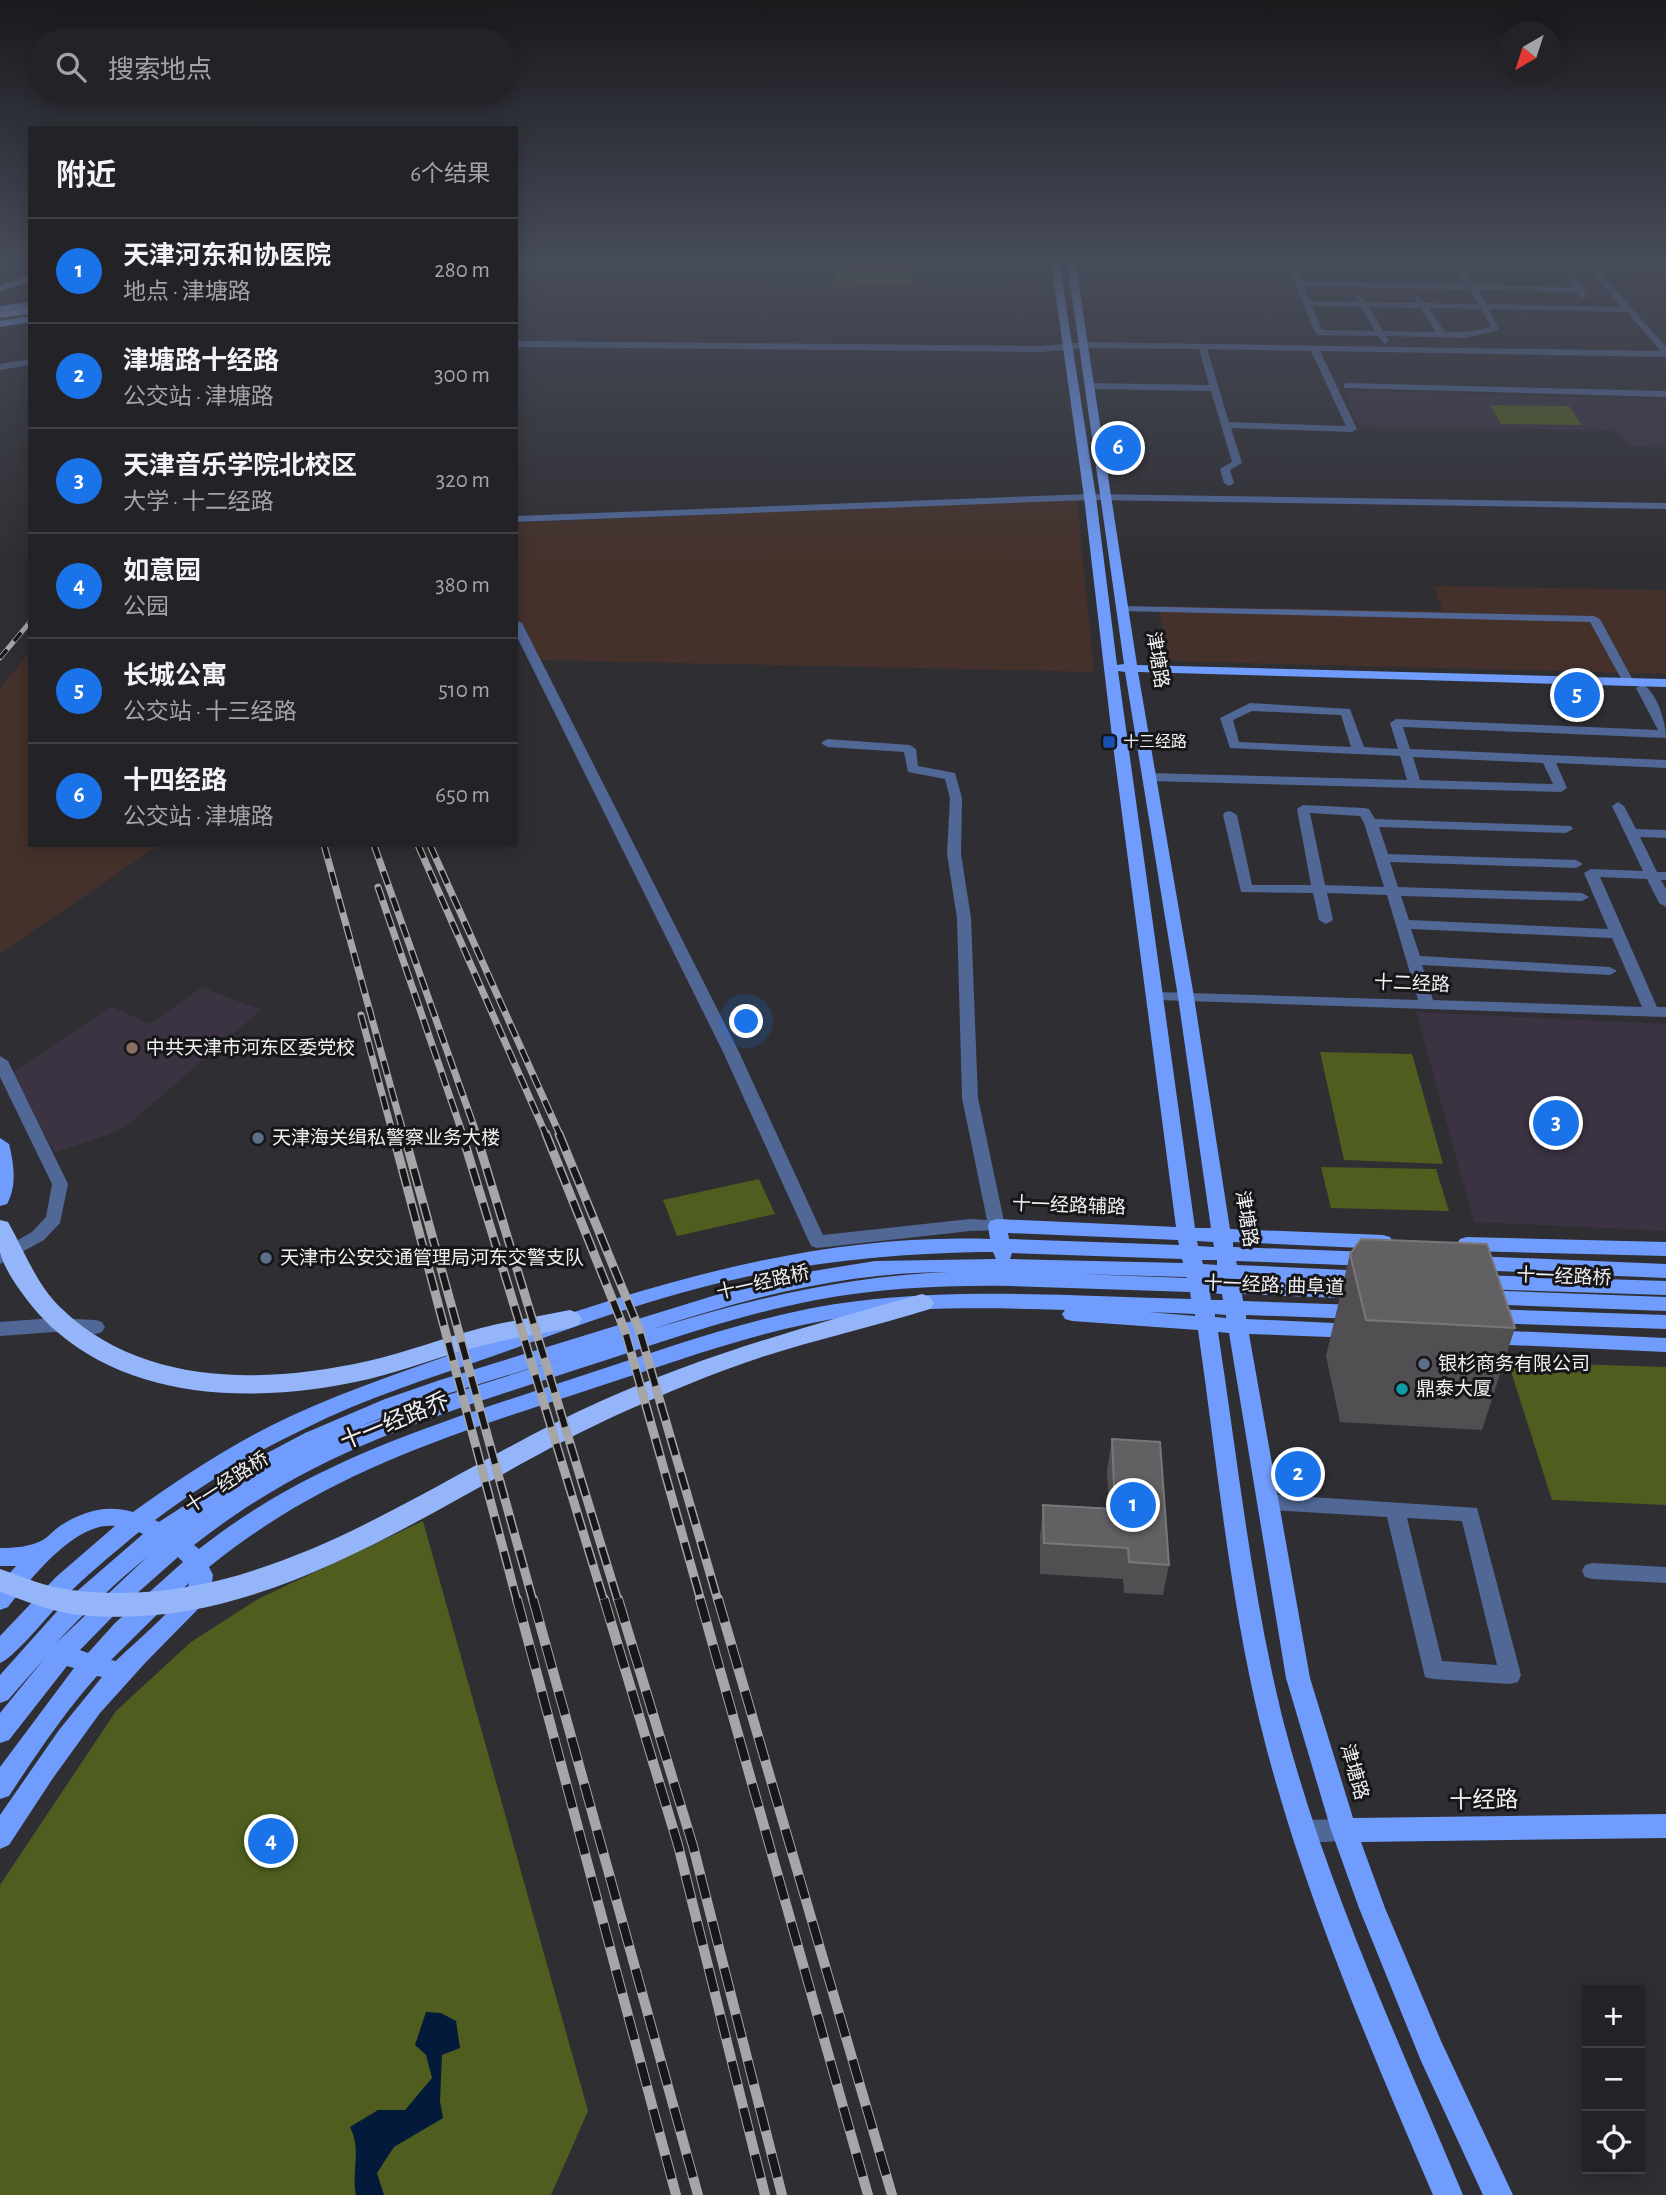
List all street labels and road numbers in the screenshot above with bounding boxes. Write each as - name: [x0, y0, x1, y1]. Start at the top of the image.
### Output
- street label: 津塘路: [1143, 630, 1173, 690]
- street label: 十二经路: [1374, 971, 1450, 995]
- street label: 津塘路: [1232, 1189, 1262, 1249]
- street label: 十一经路辅路: [1012, 1193, 1126, 1217]
- street label: 十一经路桥: [714, 1261, 811, 1303]
- street label: 十一经路桥: [1516, 1264, 1612, 1288]
- street label: 十一经路; 曲阜道: [1203, 1272, 1345, 1298]
- street label: 十一经路乔: [337, 1388, 453, 1454]
- street label: 十一经路桥: [181, 1447, 272, 1517]
- street label: 津塘路: [1337, 1741, 1373, 1802]
- street label: 十经路: [1449, 1787, 1519, 1813]

